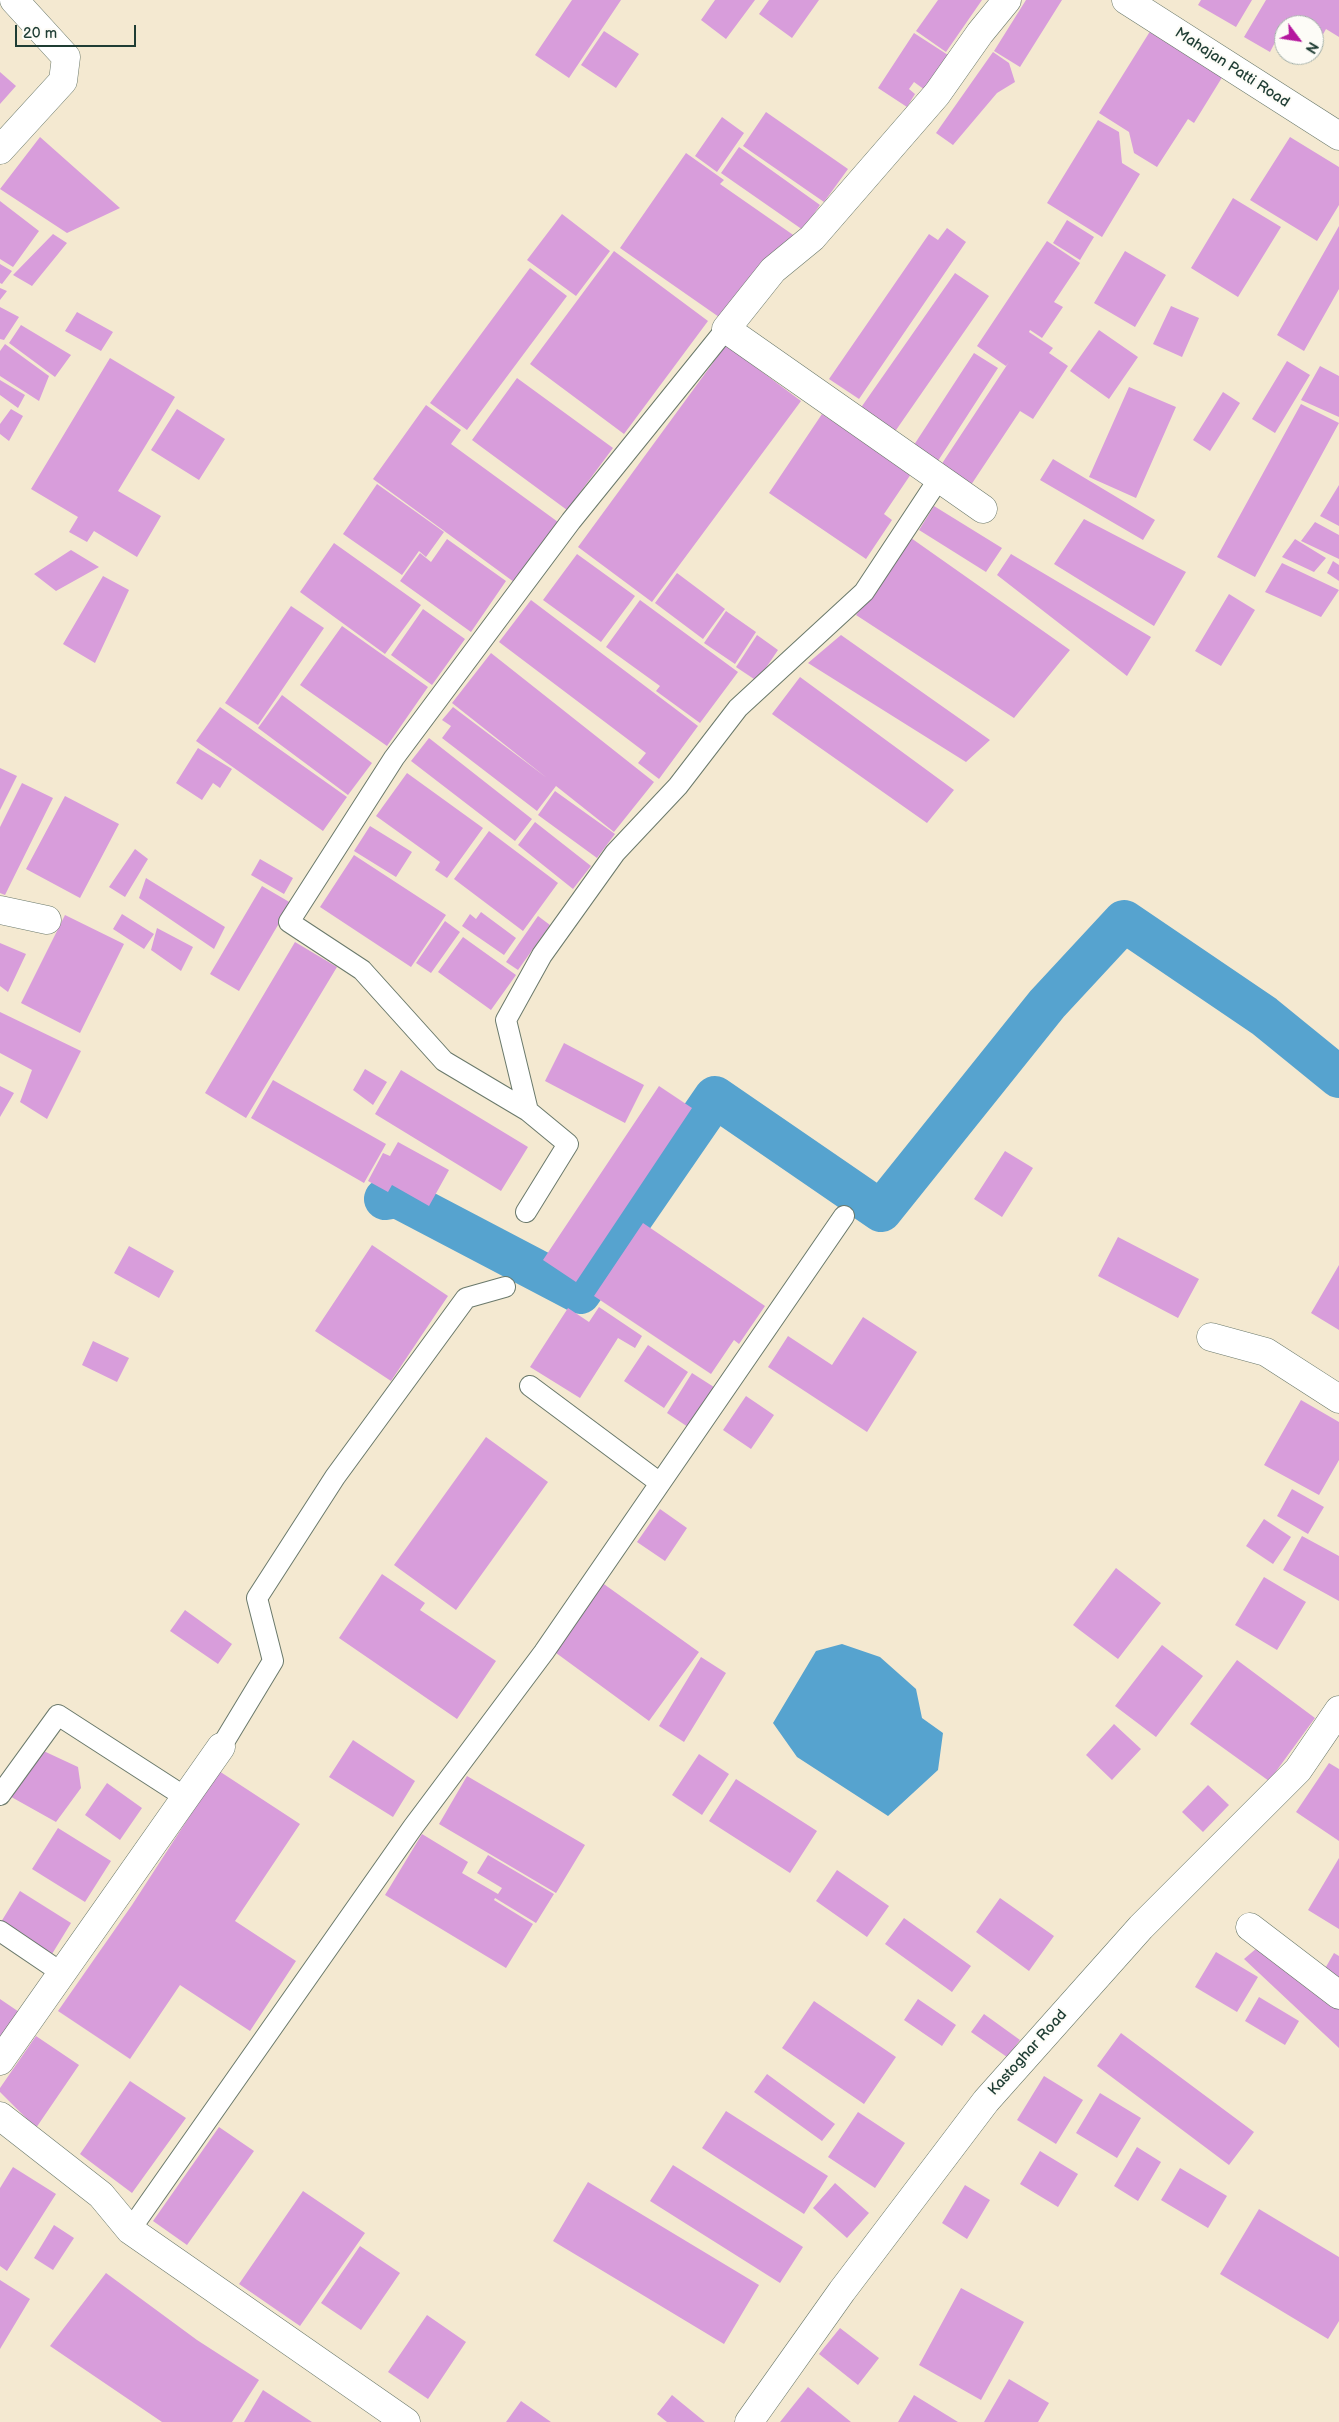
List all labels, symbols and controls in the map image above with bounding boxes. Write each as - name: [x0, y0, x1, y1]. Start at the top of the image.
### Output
- scale bar: [18, 15, 139, 47]
- north arrow: [1274, 15, 1324, 65]
- text: 20 m: [23, 24, 57, 43]
- street label: Mahajan Patti Road: [1171, 24, 1293, 112]
- text: N: [1301, 39, 1321, 56]
- street label: Kastoghar Road: [985, 2006, 1071, 2100]

